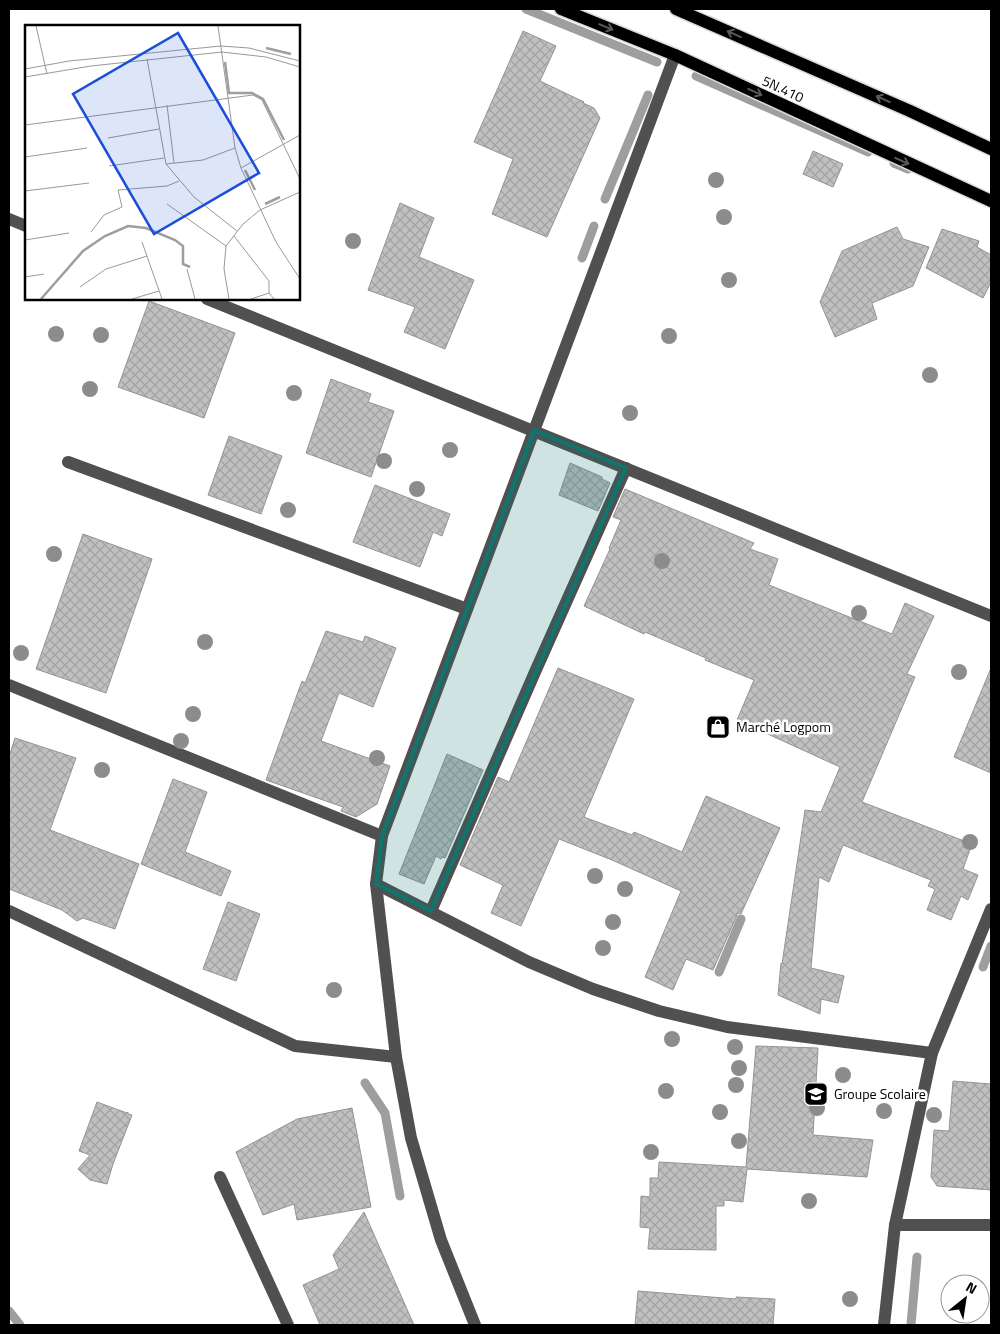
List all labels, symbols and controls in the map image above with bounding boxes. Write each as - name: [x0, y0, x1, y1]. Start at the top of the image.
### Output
- one-way arrow: [598, 23, 613, 33]
- inset map: [25, 25, 300, 300]
- one-way arrow: [727, 29, 742, 39]
- street label: 5N.410: [759, 70, 808, 107]
- one-way arrow: [747, 88, 762, 98]
- one-way arrow: [876, 94, 891, 104]
- one-way arrow: [894, 156, 909, 166]
- shop icon: Marché Logpom: [705, 714, 731, 740]
- place label: Marché Logpom: [736, 716, 831, 737]
- school or university icon: Groupe Scolaire: [803, 1081, 829, 1107]
- place label: Groupe Scolaire: [834, 1083, 926, 1104]
- north arrow: [940, 1274, 990, 1324]
- text: N: [962, 1276, 981, 1299]

